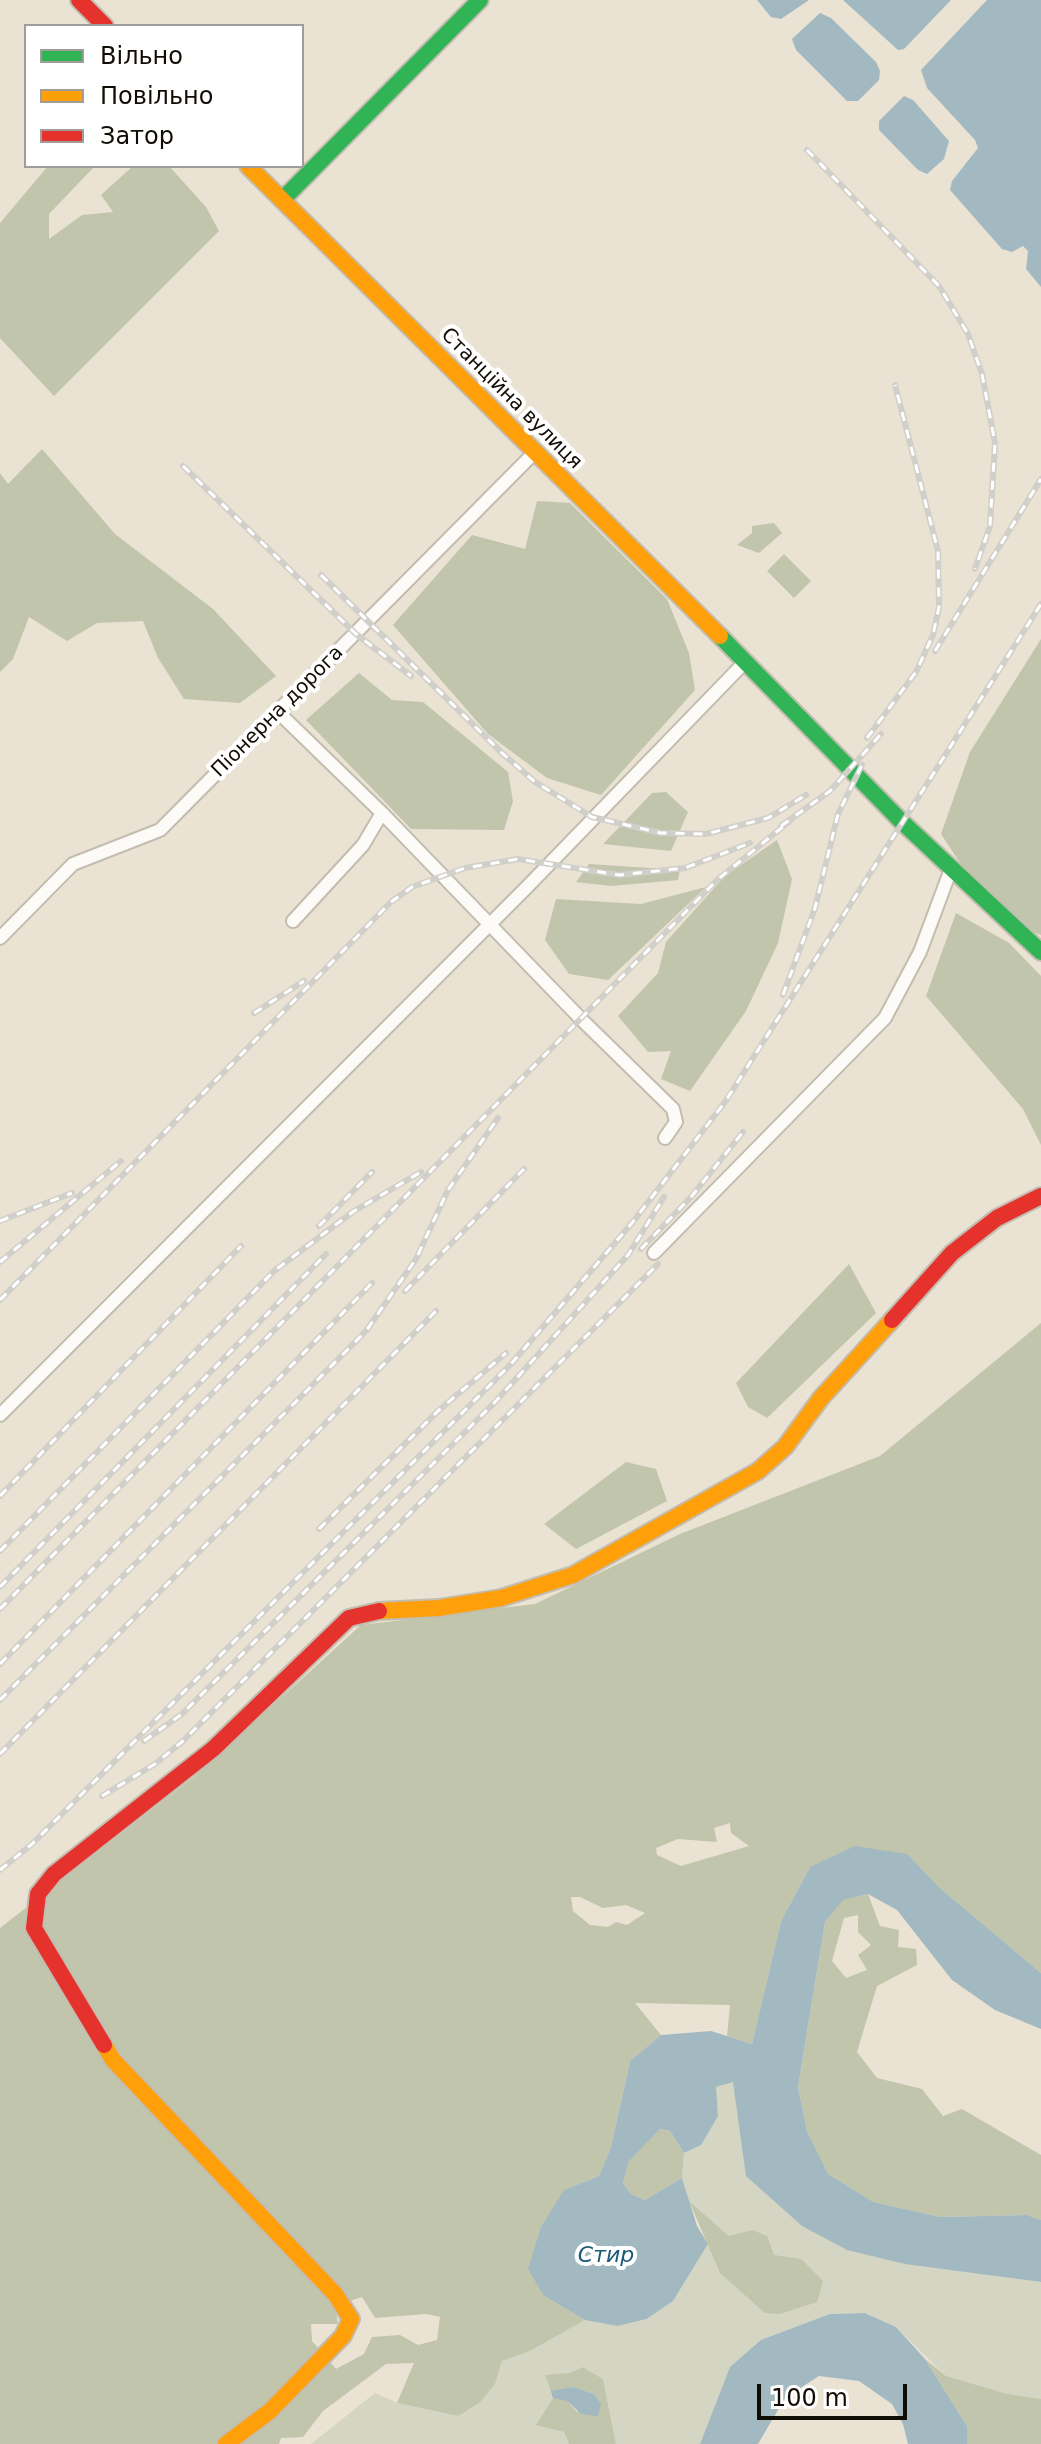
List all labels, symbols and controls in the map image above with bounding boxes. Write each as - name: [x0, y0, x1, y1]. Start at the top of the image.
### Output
- legend: [24, 24, 304, 168]
- text: Вільно: [100, 42, 183, 70]
- text: Повільно: [100, 82, 213, 110]
- text: Затор: [100, 122, 174, 150]
- street label: Станційна вулиця: [435, 323, 587, 475]
- street label: Піонерна дорога: [207, 641, 349, 783]
- water label: Стир: [578, 2243, 634, 2269]
- scale bar: [761, 2368, 911, 2418]
- text: 100 m: [771, 2384, 848, 2412]

